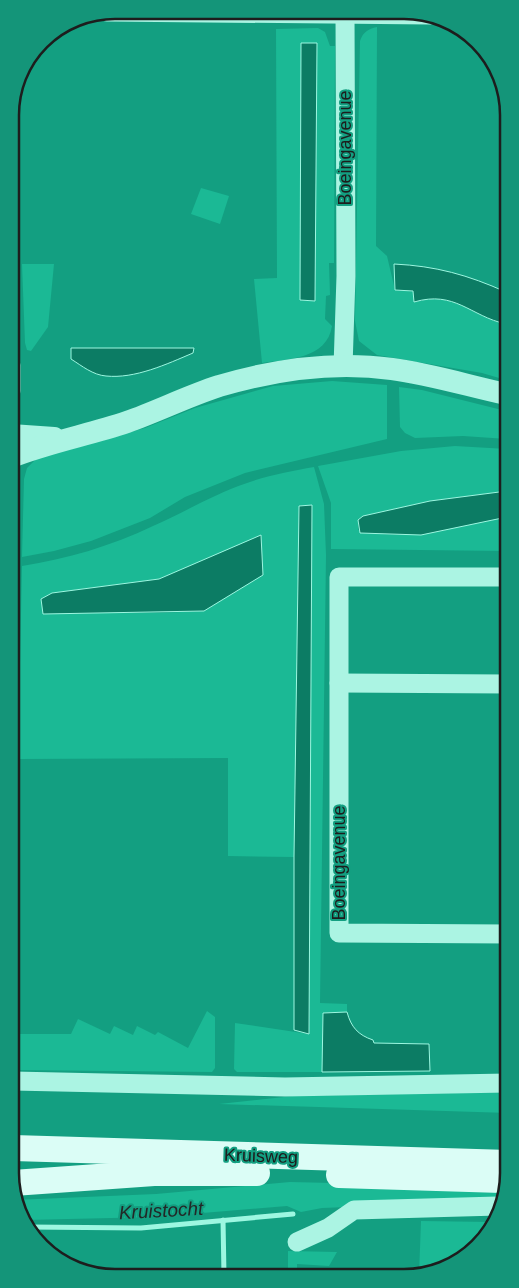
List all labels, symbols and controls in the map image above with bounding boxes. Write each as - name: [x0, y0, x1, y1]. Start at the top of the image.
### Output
- street label: Boeingavenue: [335, 90, 355, 206]
- street label: Boeingavenue: [329, 805, 349, 921]
- street label: Kruisweg: [224, 1145, 298, 1167]
- water label: Kruistocht: [118, 1198, 204, 1223]

